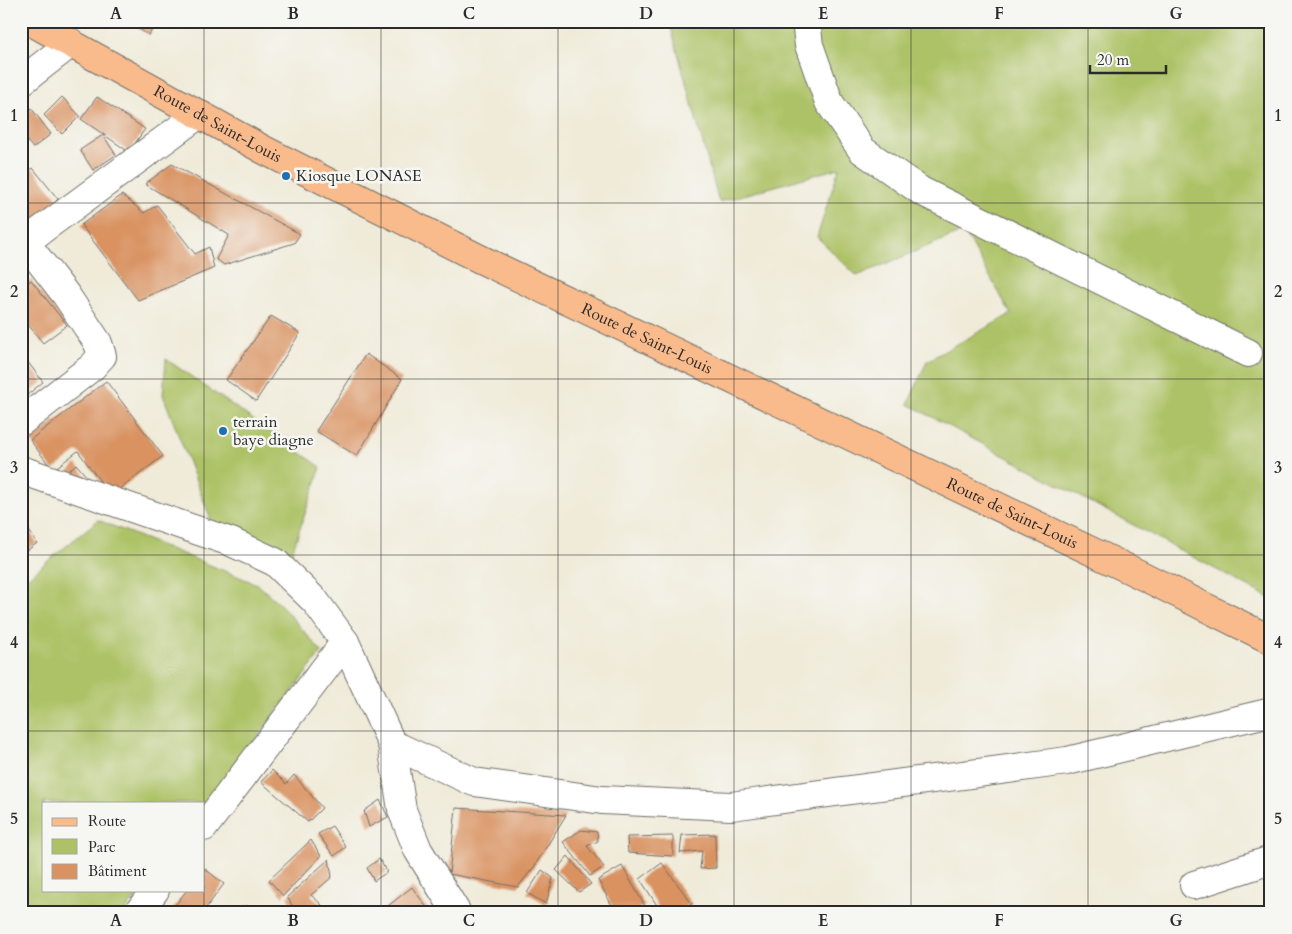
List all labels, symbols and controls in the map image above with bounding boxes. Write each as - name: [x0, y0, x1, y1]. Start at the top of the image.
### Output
- text: A: [110, 3, 122, 25]
- text: B: [287, 3, 299, 25]
- text: C: [463, 3, 475, 25]
- text: D: [639, 3, 653, 25]
- text: E: [818, 3, 828, 25]
- text: F: [994, 3, 1004, 25]
- text: G: [1169, 3, 1183, 25]
- scale bar: [1090, 42, 1166, 74]
- text: 20 m: [1097, 50, 1129, 70]
- street label: Route de Saint-Louis: [150, 80, 285, 168]
- text: 1: [10, 105, 18, 127]
- text: 1: [1274, 105, 1282, 127]
- place label: Kiosque LONASE: [296, 165, 422, 187]
- marker: Kiosque LONASE: [280, 170, 292, 182]
- text: 2: [10, 281, 18, 303]
- text: 2: [1274, 281, 1282, 303]
- street label: Route de Saint-Louis: [578, 298, 716, 379]
- place label: terrain baye diagne: [233, 411, 314, 451]
- marker: terrain baye diagne: [217, 425, 229, 437]
- text: 3: [10, 457, 18, 479]
- text: 3: [1274, 457, 1282, 479]
- street label: Route de Saint-Louis: [943, 473, 1081, 554]
- text: 4: [10, 632, 18, 654]
- text: 4: [1274, 632, 1282, 654]
- legend: [42, 802, 205, 892]
- text: 5: [10, 808, 18, 830]
- text: 5: [1274, 808, 1282, 830]
- text: Route: [88, 811, 126, 831]
- text: Parc: [88, 837, 116, 857]
- text: Bâtiment: [88, 861, 147, 881]
- text: A: [110, 910, 122, 932]
- text: B: [287, 910, 299, 932]
- text: C: [463, 910, 475, 932]
- text: D: [639, 910, 653, 932]
- text: E: [818, 910, 828, 932]
- text: F: [994, 910, 1004, 932]
- text: G: [1169, 910, 1183, 932]

